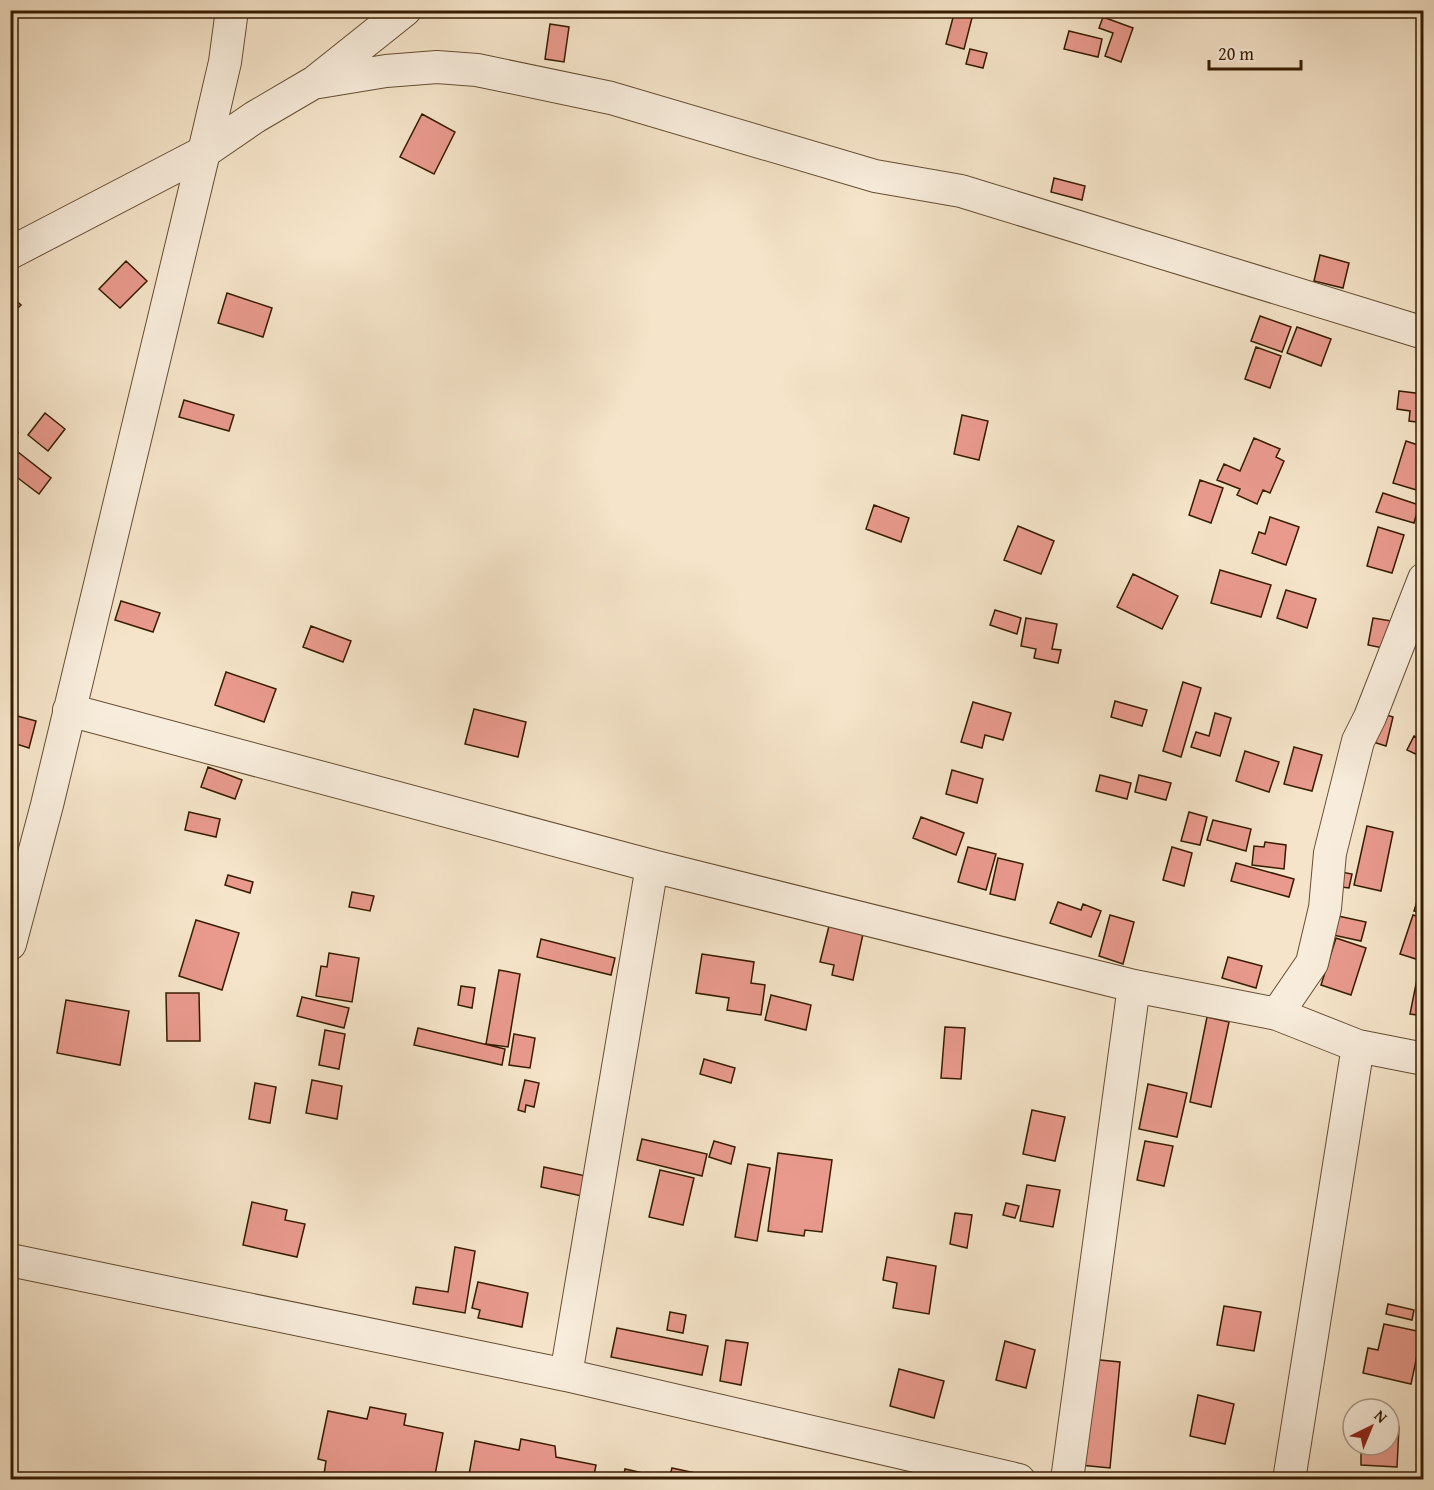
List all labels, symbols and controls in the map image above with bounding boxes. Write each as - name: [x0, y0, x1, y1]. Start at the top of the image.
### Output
- scale bar: [1209, 33, 1300, 71]
- text: 20 m: [1218, 40, 1254, 67]
- north arrow: [1341, 1397, 1401, 1457]
- text: N: [1369, 1404, 1394, 1429]

